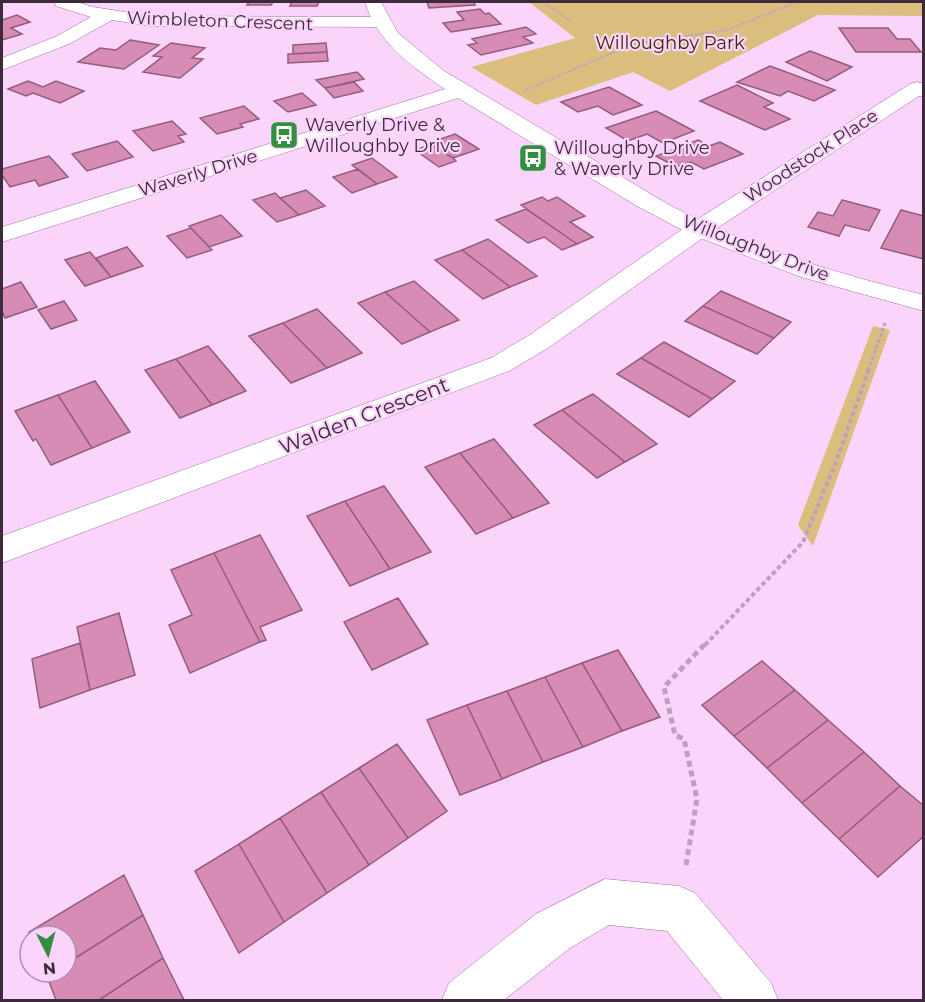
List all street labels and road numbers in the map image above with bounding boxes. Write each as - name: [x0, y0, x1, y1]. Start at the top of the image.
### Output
- street label: Wimbleton Crescent: [126, 7, 314, 35]
- street label: Woodstock Place: [740, 104, 882, 208]
- street label: Waverly Drive: [136, 144, 260, 202]
- street label: Willoughby Drive: [679, 210, 833, 286]
- street label: Walden Crescent: [275, 372, 452, 459]

